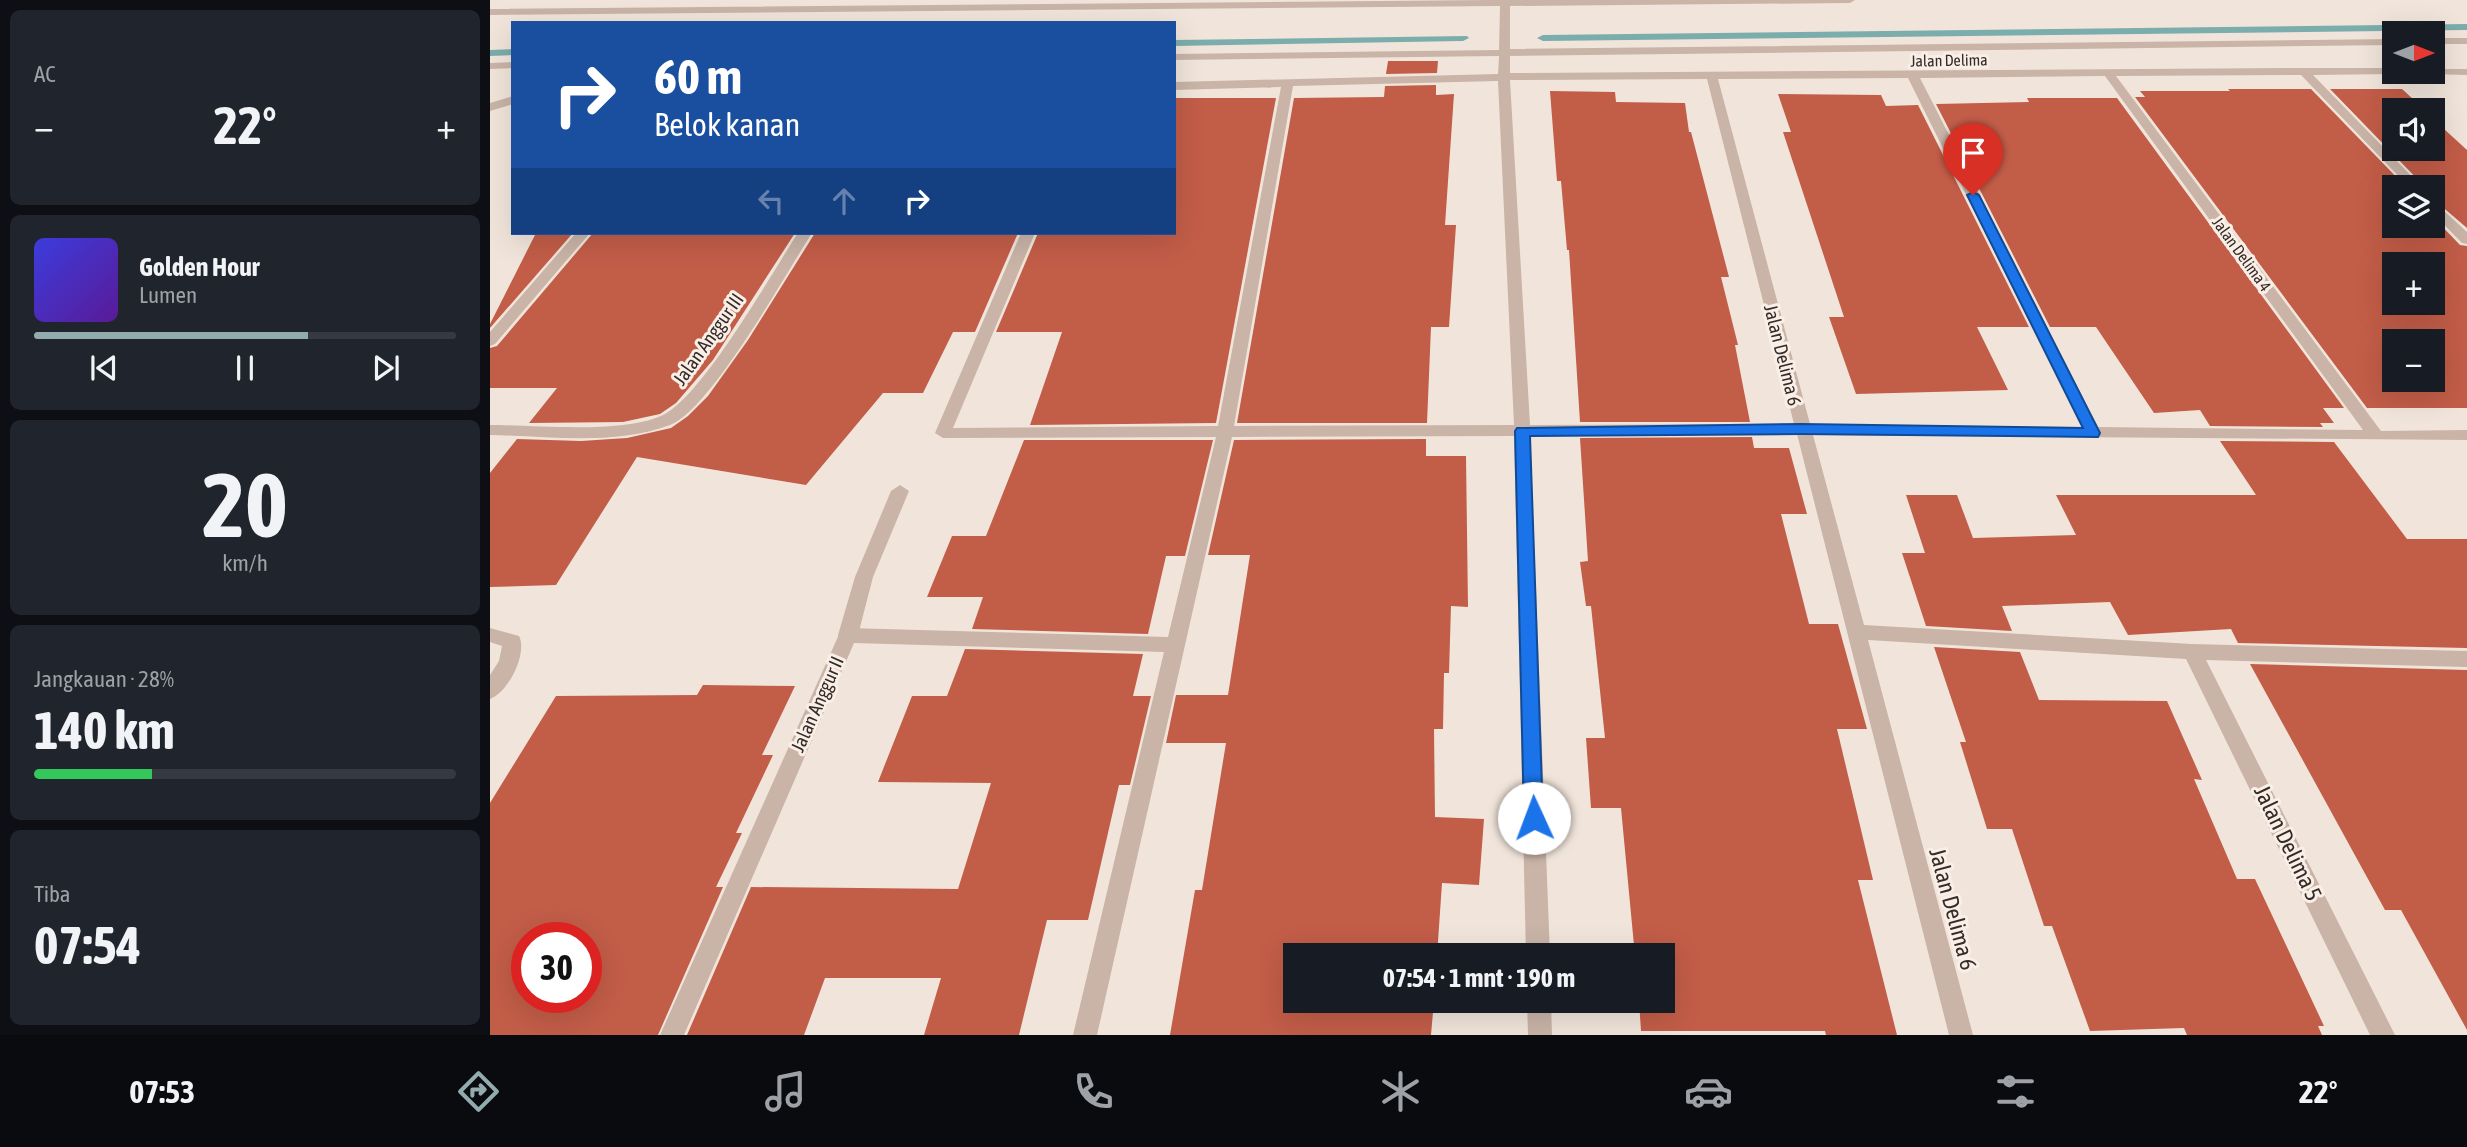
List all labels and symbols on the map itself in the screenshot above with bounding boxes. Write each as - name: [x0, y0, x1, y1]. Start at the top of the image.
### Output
- north arrow: [2382, 21, 2445, 84]
- street label: Jalan Delima: [1910, 50, 1988, 70]
- pin: [1943, 123, 2003, 195]
- street label: Jalan Delima 4: [2209, 214, 2275, 294]
- street label: Jalan Anggur III: [668, 289, 748, 389]
- street label: Jalan Delima 6: [1760, 302, 1806, 408]
- street label: Jalan Anggur II: [786, 653, 848, 755]
- position arrow: [1497, 781, 1571, 855]
- street label: Jalan Delima 5: [2249, 781, 2327, 905]
- street label: Jalan Delima 6: [1924, 845, 1982, 973]
- speed limit sign: 30: [511, 922, 602, 1013]

